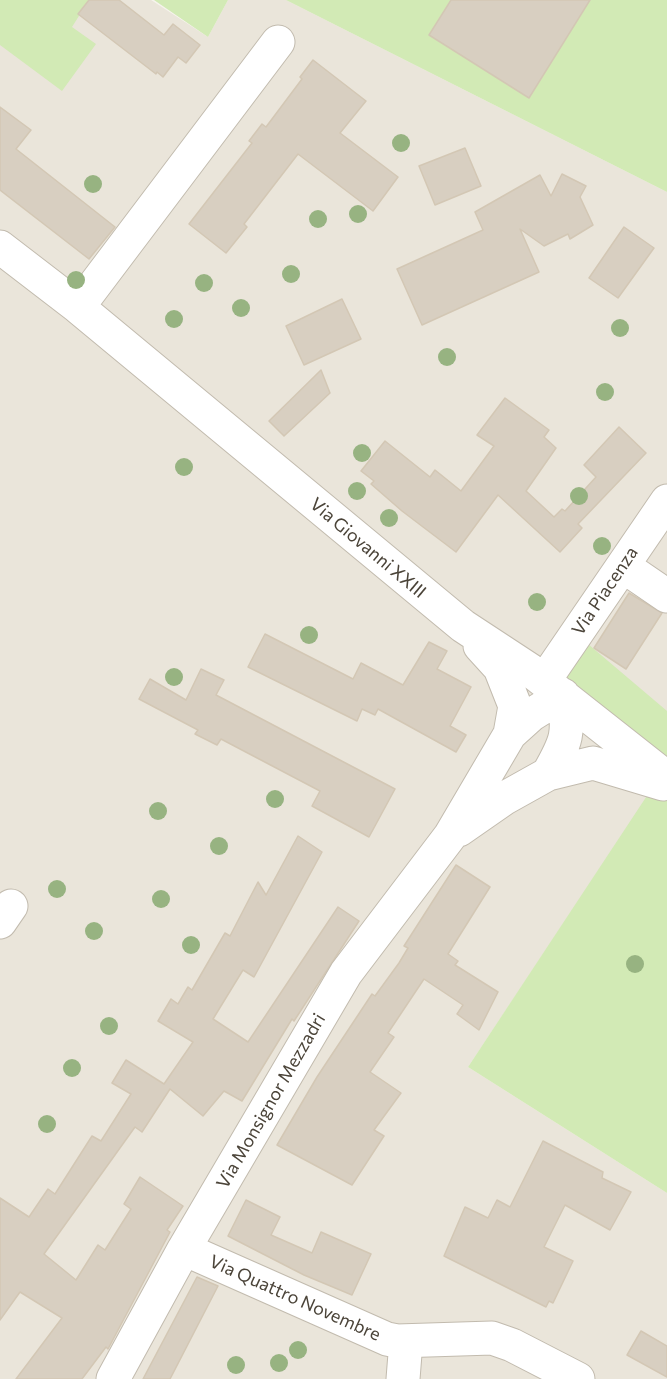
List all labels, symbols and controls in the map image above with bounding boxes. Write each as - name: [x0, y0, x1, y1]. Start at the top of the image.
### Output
- street label: Via Giovanni XXIII: [306, 493, 430, 603]
- street label: Via Piacenza: [567, 543, 643, 639]
- street label: Via Monsignor Mezzadri: [212, 1010, 330, 1192]
- street label: Via Quattro Novembre: [206, 1251, 384, 1345]

